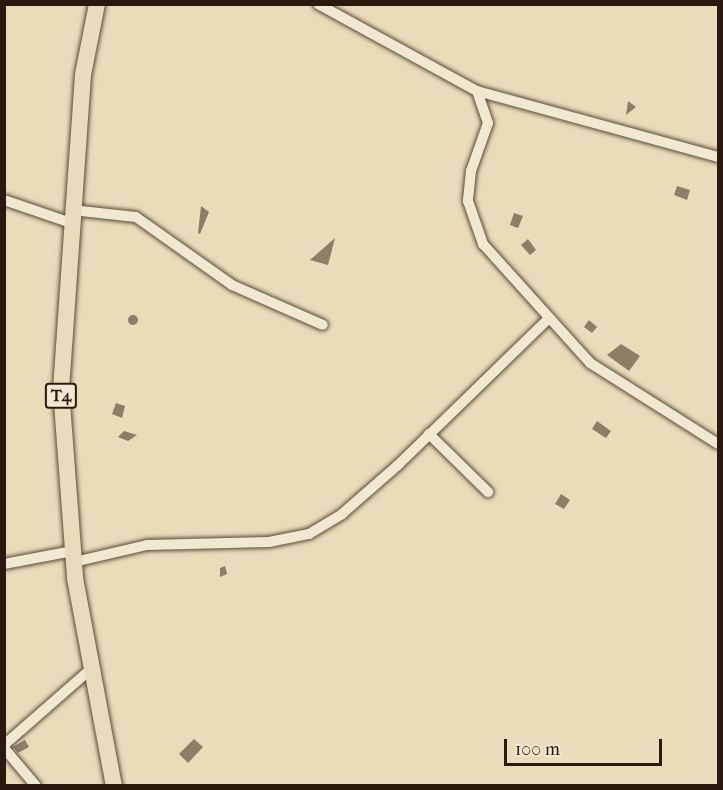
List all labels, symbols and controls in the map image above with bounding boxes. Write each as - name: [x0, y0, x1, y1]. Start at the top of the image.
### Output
- road number: T4: [44, 383, 78, 409]
- scale bar: [507, 727, 664, 765]
- text: 100 m: [515, 739, 560, 760]

